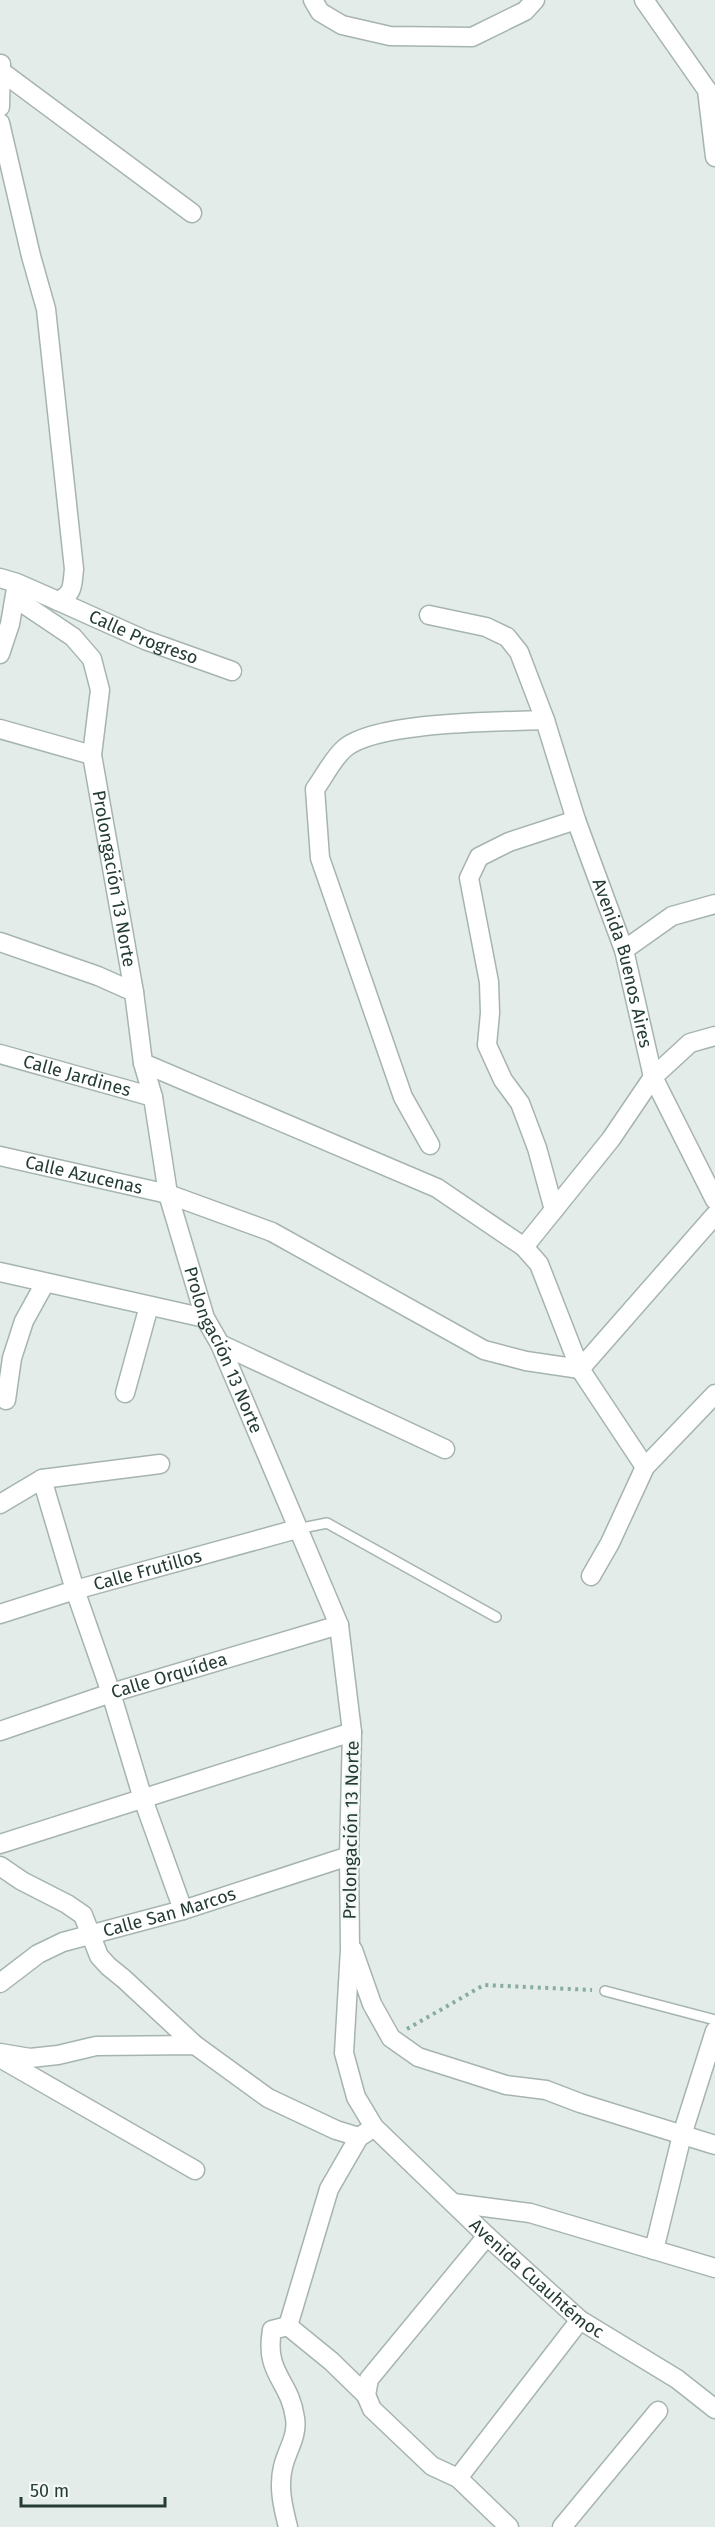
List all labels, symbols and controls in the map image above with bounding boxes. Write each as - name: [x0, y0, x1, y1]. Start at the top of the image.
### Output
- street label: Calle Progreso: [85, 605, 201, 669]
- street label: Prolongación 13 Norte: [87, 789, 140, 969]
- street label: Avenida Buenos Aires: [588, 875, 657, 1050]
- street label: Calle Jardines: [21, 1050, 133, 1101]
- street label: Calle Azucenas: [23, 1151, 145, 1199]
- street label: Prolongación 13 Norte: [179, 1264, 267, 1436]
- street label: Calle Frutillos: [91, 1545, 204, 1595]
- street label: Calle Orquídea: [108, 1648, 230, 1703]
- street label: Prolongación 13 Norte: [338, 1740, 364, 1920]
- street label: Calle San Marcos: [101, 1883, 238, 1942]
- street label: Avenida Cuauhtémoc: [465, 2214, 608, 2343]
- scale bar: [21, 2470, 165, 2508]
- text: 50 m: [30, 2480, 69, 2502]

